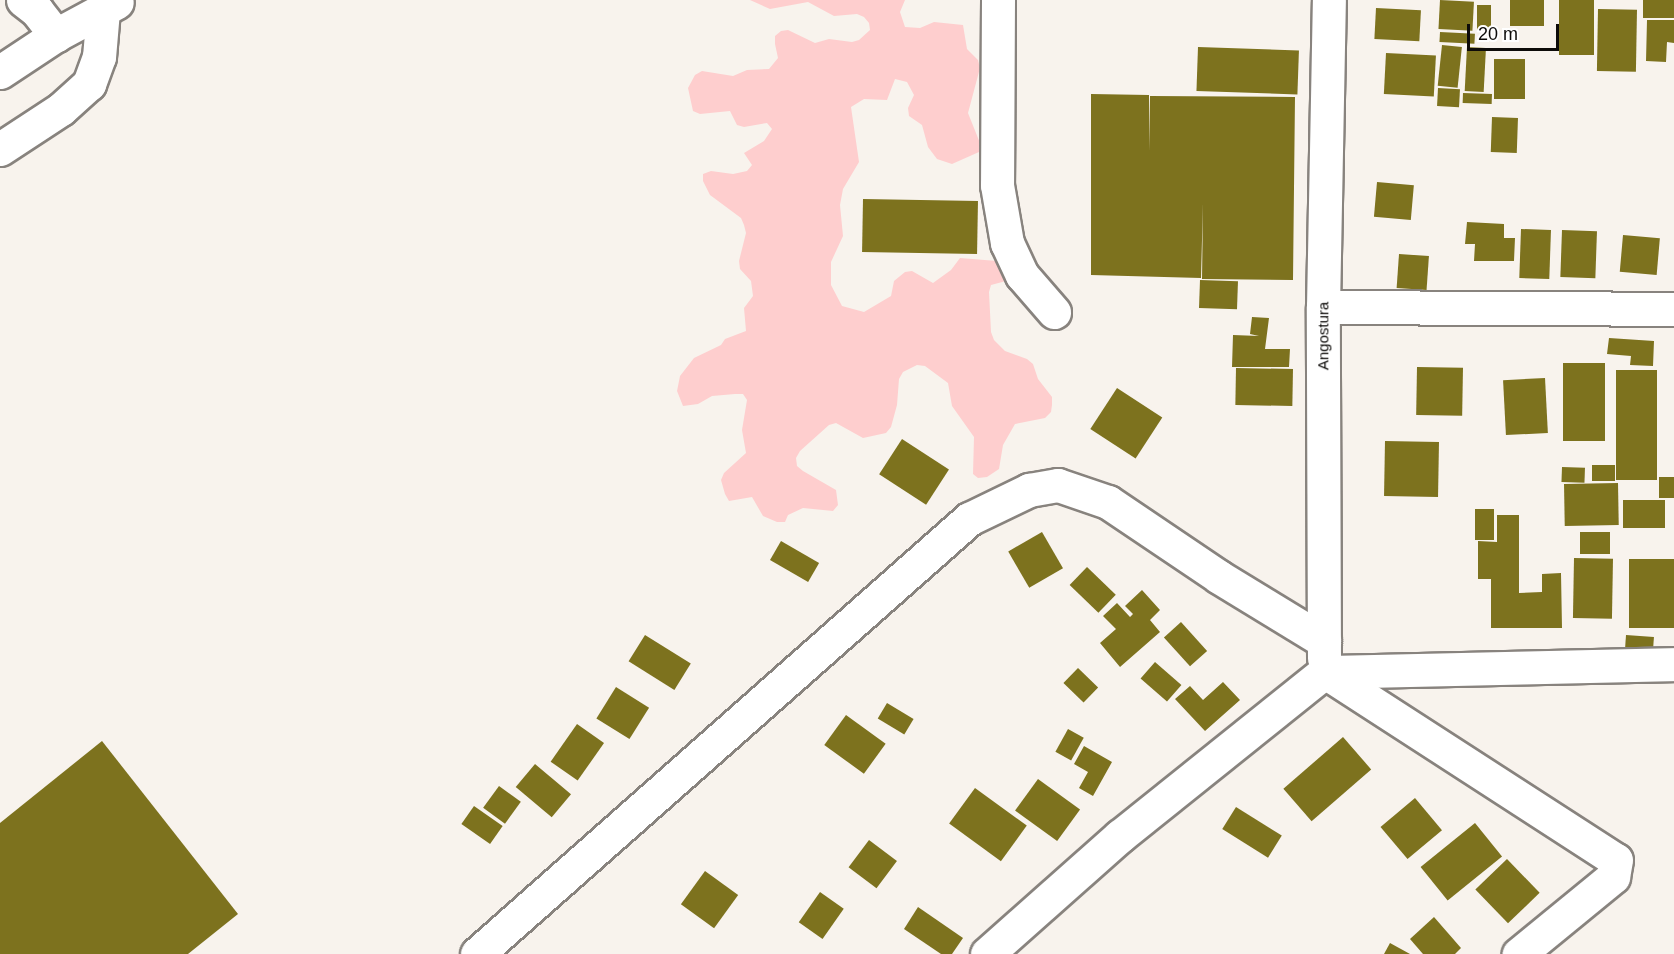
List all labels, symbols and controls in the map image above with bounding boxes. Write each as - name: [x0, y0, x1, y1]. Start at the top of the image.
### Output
- scale bar: [1470, 12, 1562, 50]
- text: 20 m: [1478, 24, 1518, 44]
- street label: Angostura: [1314, 302, 1332, 370]

